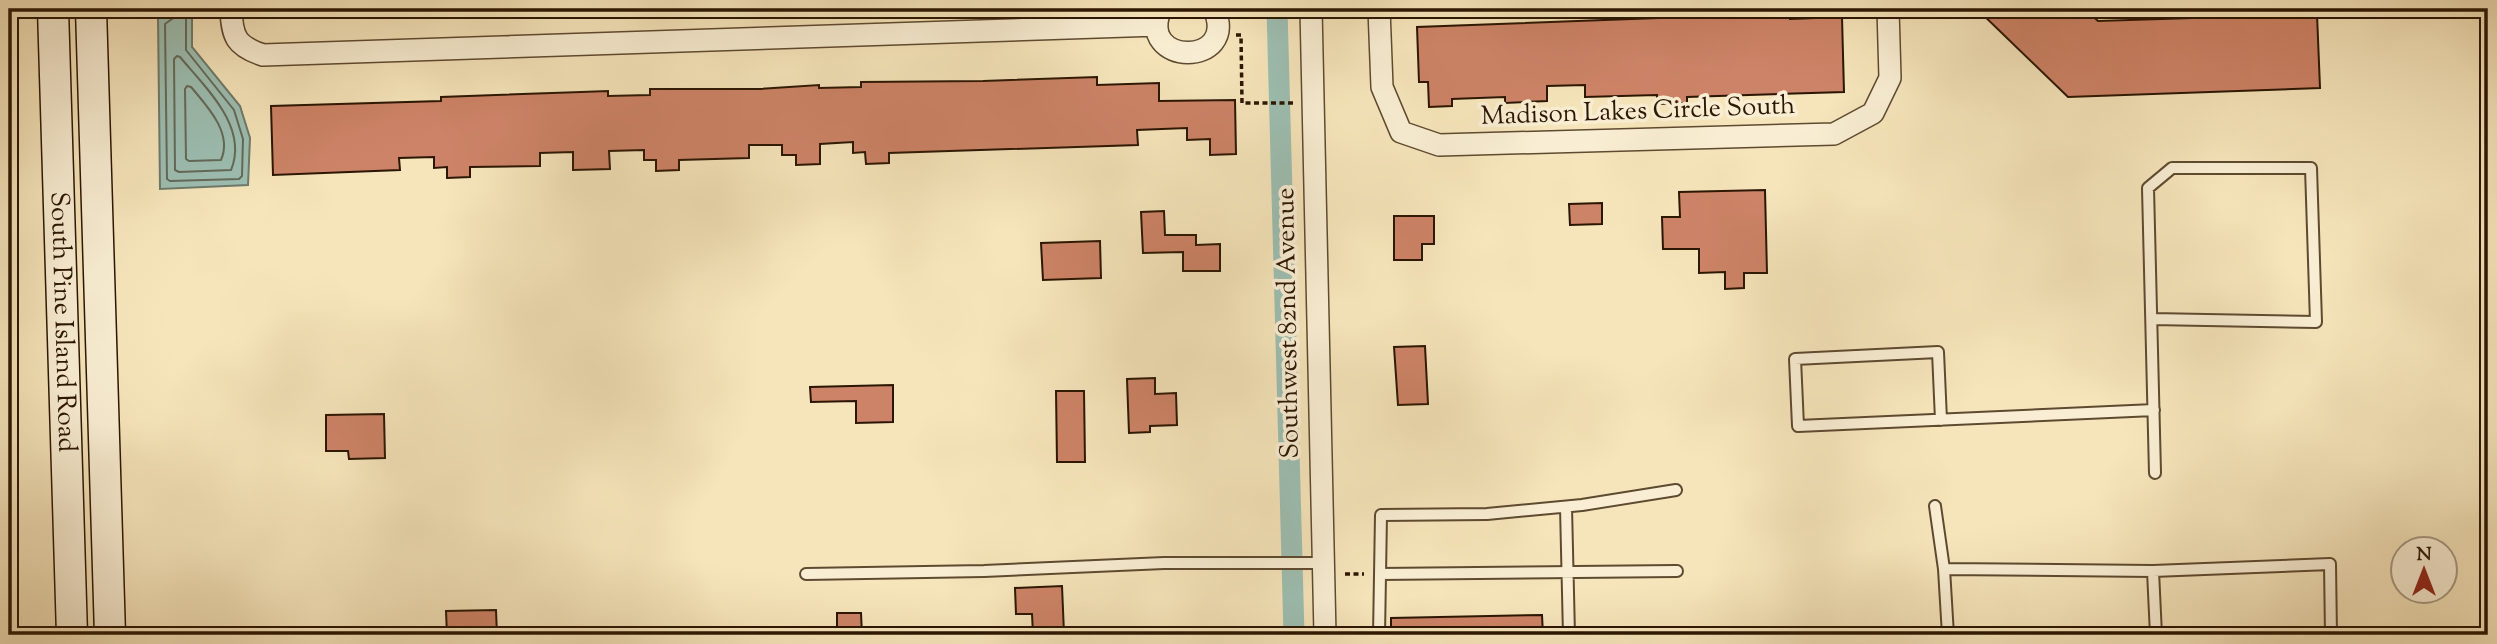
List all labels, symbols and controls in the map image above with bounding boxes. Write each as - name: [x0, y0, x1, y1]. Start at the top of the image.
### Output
- street label: Madison Lakes Circle South: [1480, 88, 1796, 136]
- street label: Southwest 82nd Avenue: [1268, 187, 1310, 459]
- street label: South Pine Island Road: [40, 191, 85, 453]
- north arrow: [2388, 536, 2458, 606]
- text: N: [2416, 542, 2432, 569]

